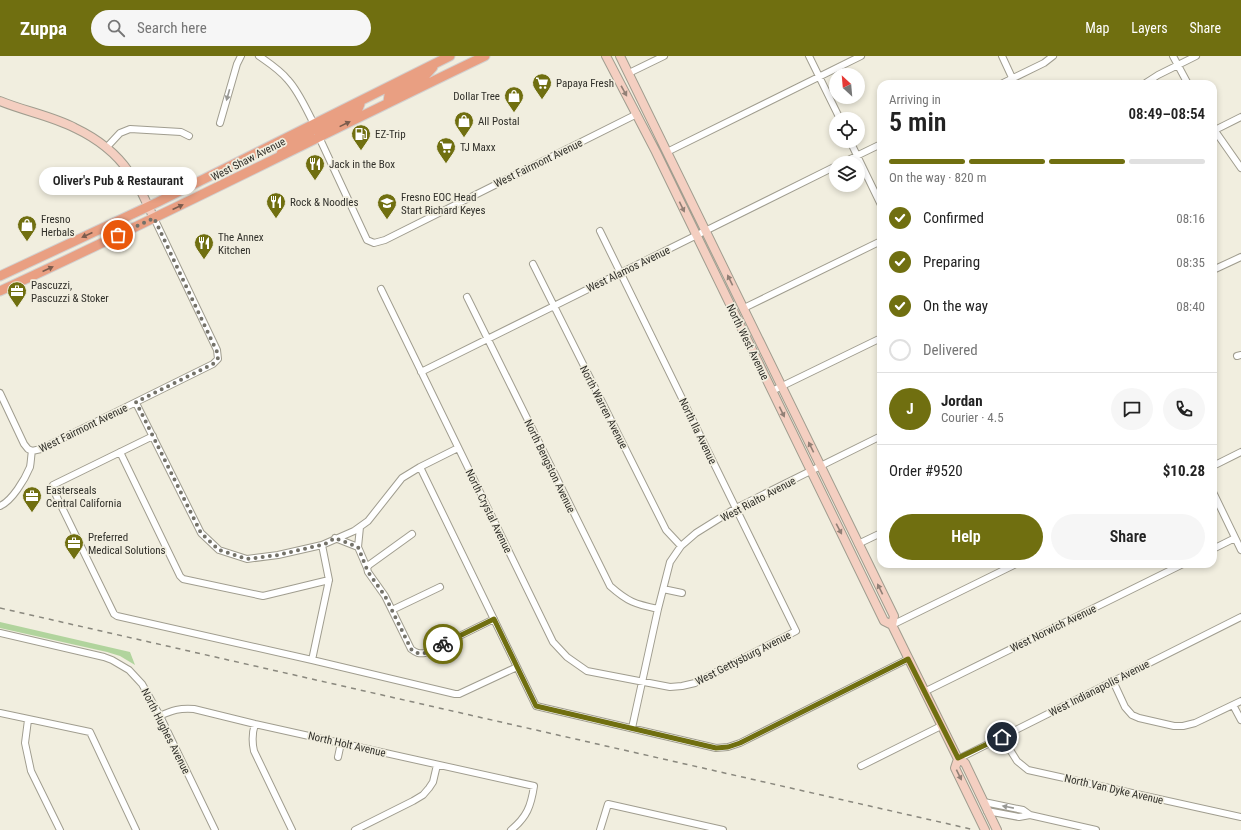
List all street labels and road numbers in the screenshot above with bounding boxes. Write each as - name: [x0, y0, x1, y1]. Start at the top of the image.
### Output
- street label: West Shaw Avenue: [209, 135, 288, 184]
- street label: West Fairmont Avenue: [492, 136, 585, 191]
- street label: West Alamos Avenue: [584, 244, 672, 295]
- street label: North West Avenue: [724, 302, 772, 382]
- street label: North Warren Avenue: [577, 363, 630, 451]
- street label: North Ila Avenue: [676, 396, 719, 466]
- street label: West Fairmont Avenue: [37, 401, 130, 456]
- street label: North Bengston Avenue: [521, 417, 578, 515]
- street label: North Crystal Avenue: [463, 467, 514, 555]
- street label: West Rialto Avenue: [718, 474, 798, 525]
- street label: West Norwich Avenue: [1008, 602, 1098, 655]
- street label: West Gettysburg Avenue: [693, 629, 793, 688]
- street label: West Indianapolis Avenue: [1047, 657, 1152, 720]
- street label: North Hughes Avenue: [138, 686, 193, 776]
- street label: North Holt Avenue: [307, 729, 387, 760]
- street label: North Van Dyke Avenue: [1063, 772, 1165, 807]

